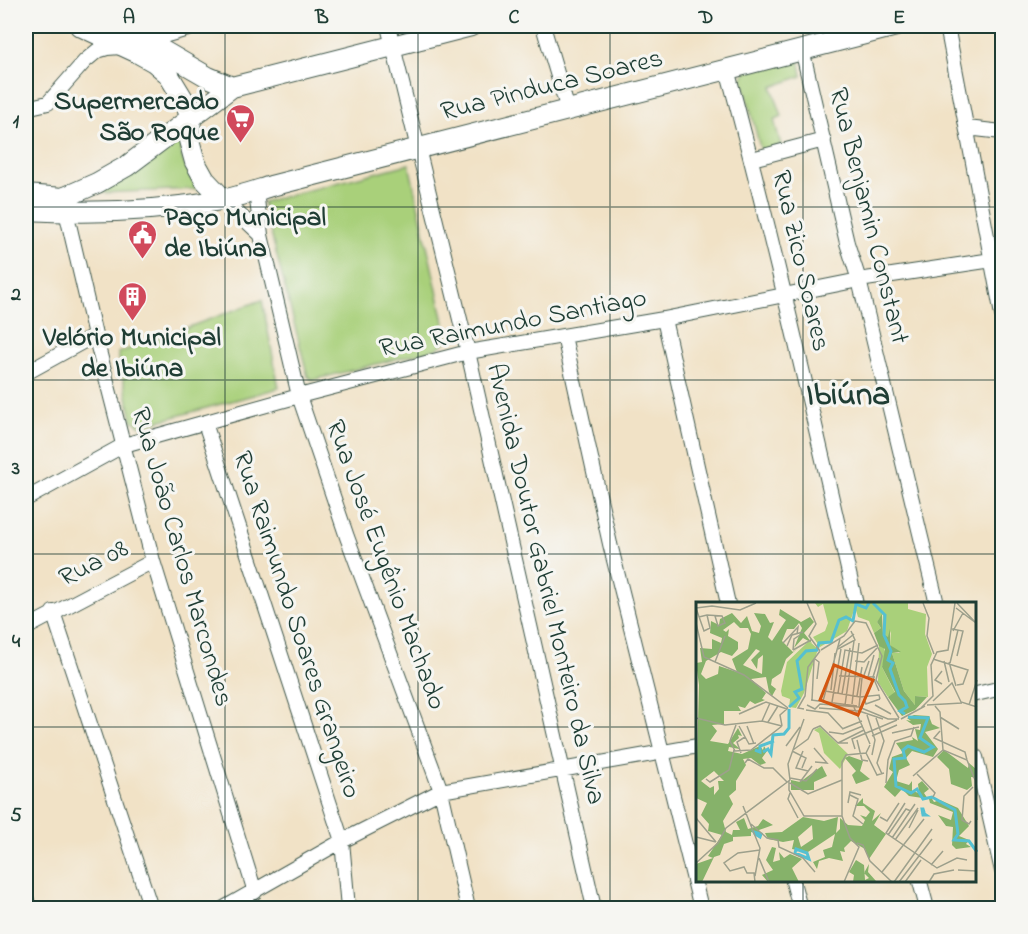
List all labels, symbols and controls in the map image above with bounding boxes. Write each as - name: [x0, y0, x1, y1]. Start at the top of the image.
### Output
- text: A: [123, 4, 135, 33]
- text: B: [314, 4, 329, 33]
- text: C: [509, 4, 520, 33]
- text: D: [698, 4, 713, 33]
- text: E: [893, 4, 905, 33]
- street label: Rua Pinduca Soares: [437, 40, 667, 132]
- place label: Supermercado São Roque: [54, 83, 220, 153]
- street label: Rua Benjamin Constant: [817, 84, 919, 348]
- supermarket icon: Supermercado São Roque: [224, 102, 256, 144]
- text: 1: [13, 108, 20, 137]
- street label: Rua Zico Soares: [760, 167, 840, 355]
- place label: Paço Municipal de Ibiúna: [164, 199, 326, 269]
- public building icon: Paço Municipal de Ibiúna: [127, 218, 159, 260]
- street label: Rua Raimundo Santiago: [376, 279, 650, 369]
- building icon: Velório Municipal de Ibiúna: [116, 280, 148, 322]
- text: 2: [10, 281, 21, 310]
- place label: Velório Municipal de Ibiúna: [42, 319, 221, 389]
- street label: Avenida Doutor Gabriel Monteiro da Silva: [475, 360, 615, 808]
- district label: Ibiúna: [806, 372, 890, 420]
- street label: Rua João Carlos Marcondes: [120, 403, 242, 711]
- street label: Rua José Eugênio Machado: [314, 415, 456, 715]
- street label: Rua Raimundo Soares Grangeiro: [221, 446, 371, 804]
- text: 3: [11, 455, 20, 484]
- street label: Rua 08: [52, 530, 136, 598]
- inset map: [696, 602, 977, 883]
- text: 4: [12, 628, 21, 657]
- text: 5: [10, 802, 22, 831]

